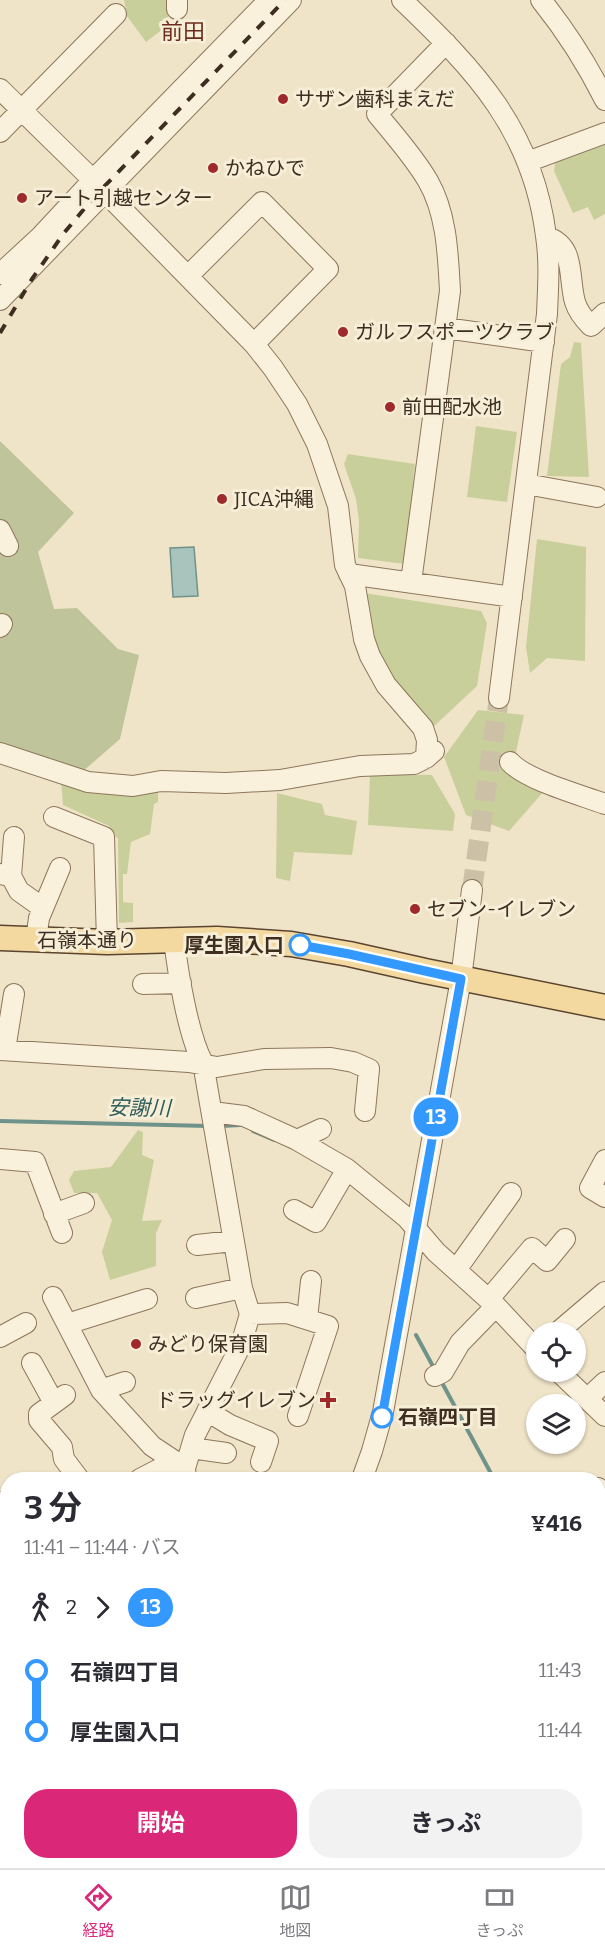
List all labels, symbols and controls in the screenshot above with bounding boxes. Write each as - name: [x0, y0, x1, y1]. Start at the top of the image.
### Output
- district label: 前田: [161, 18, 205, 45]
- place label: サザン歯科まえだ: [295, 87, 455, 111]
- marker: サザン歯科まえだ: [276, 92, 290, 106]
- place label: かねひで: [225, 156, 305, 180]
- marker: かねひで: [206, 161, 220, 175]
- place label: アート引越センター: [34, 186, 213, 210]
- marker: アート引越センター: [15, 191, 29, 205]
- place label: ガルフスポーツクラブ: [355, 320, 555, 344]
- marker: ガルフスポーツクラブ: [336, 325, 350, 339]
- place label: 前田配水池: [402, 395, 502, 419]
- marker: 前田配水池: [383, 400, 397, 414]
- place label: JICA沖縄: [233, 487, 314, 511]
- marker: JICA沖縄: [215, 492, 229, 506]
- place label: セブン-イレブン: [427, 897, 576, 921]
- marker: セブン-イレブン: [408, 902, 422, 916]
- street label: 石嶺本通り: [37, 928, 137, 952]
- place label: 厚生園入口: [184, 933, 284, 957]
- marker: 厚生園入口: [289, 934, 311, 956]
- water label: 安謝川: [107, 1094, 173, 1122]
- line badge: 13: [409, 1098, 463, 1136]
- text: 13: [425, 1104, 447, 1130]
- map controls: [526, 1322, 586, 1454]
- button: locate: [526, 1322, 586, 1382]
- place label: みどり保育園: [148, 1332, 268, 1356]
- marker: みどり保育園: [129, 1337, 143, 1351]
- place label: ドラッグイレブン: [156, 1388, 316, 1412]
- marker: ドラッグイレブン: [321, 1393, 335, 1407]
- button: layers: [526, 1394, 586, 1454]
- place label: 石嶺四丁目: [398, 1405, 498, 1429]
- marker: 石嶺四丁目: [371, 1406, 393, 1428]
- text: 3 分: [24, 1488, 82, 1528]
- text: ¥416: [531, 1510, 582, 1537]
- text: 11:41 – 11:44 · バス: [24, 1535, 181, 1559]
- icon: walk: [24, 1591, 57, 1624]
- icon: forward: [86, 1591, 119, 1624]
- text: 13: [140, 1594, 161, 1620]
- text: 2: [66, 1595, 77, 1619]
- text: 11:43: [538, 1658, 582, 1682]
- text: 石嶺四丁目: [70, 1659, 180, 1686]
- text: 11:44: [538, 1718, 582, 1742]
- text: 厚生園入口: [70, 1719, 180, 1746]
- button: 開始: [24, 1789, 297, 1858]
- button: きっぷ: [309, 1789, 582, 1858]
- tab: 経路: [82, 1881, 115, 1941]
- tab: 地図: [279, 1881, 312, 1941]
- tab: きっぷ: [476, 1881, 523, 1941]

